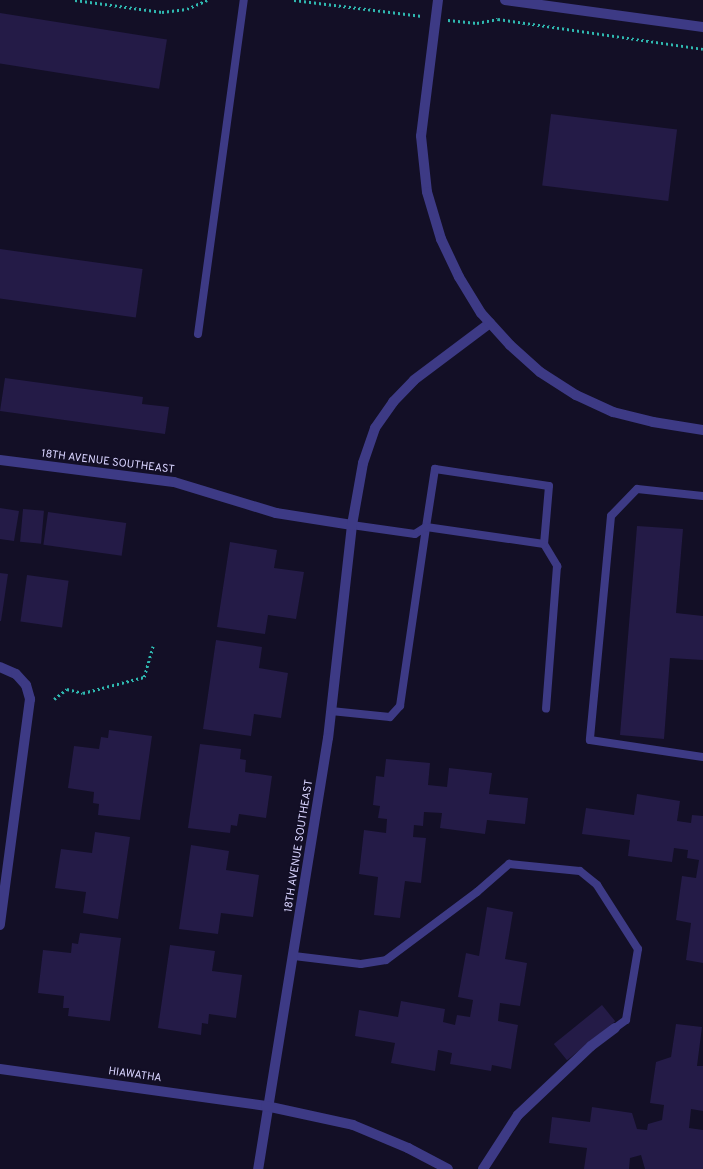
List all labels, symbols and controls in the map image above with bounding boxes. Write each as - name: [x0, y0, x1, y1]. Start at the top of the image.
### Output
- street label: 18TH AVENUE SOUTHEAST: [40, 447, 176, 477]
- street label: 18TH AVENUE SOUTHEAST: [282, 779, 316, 913]
- street label: HIAWATHA: [107, 1065, 163, 1085]

